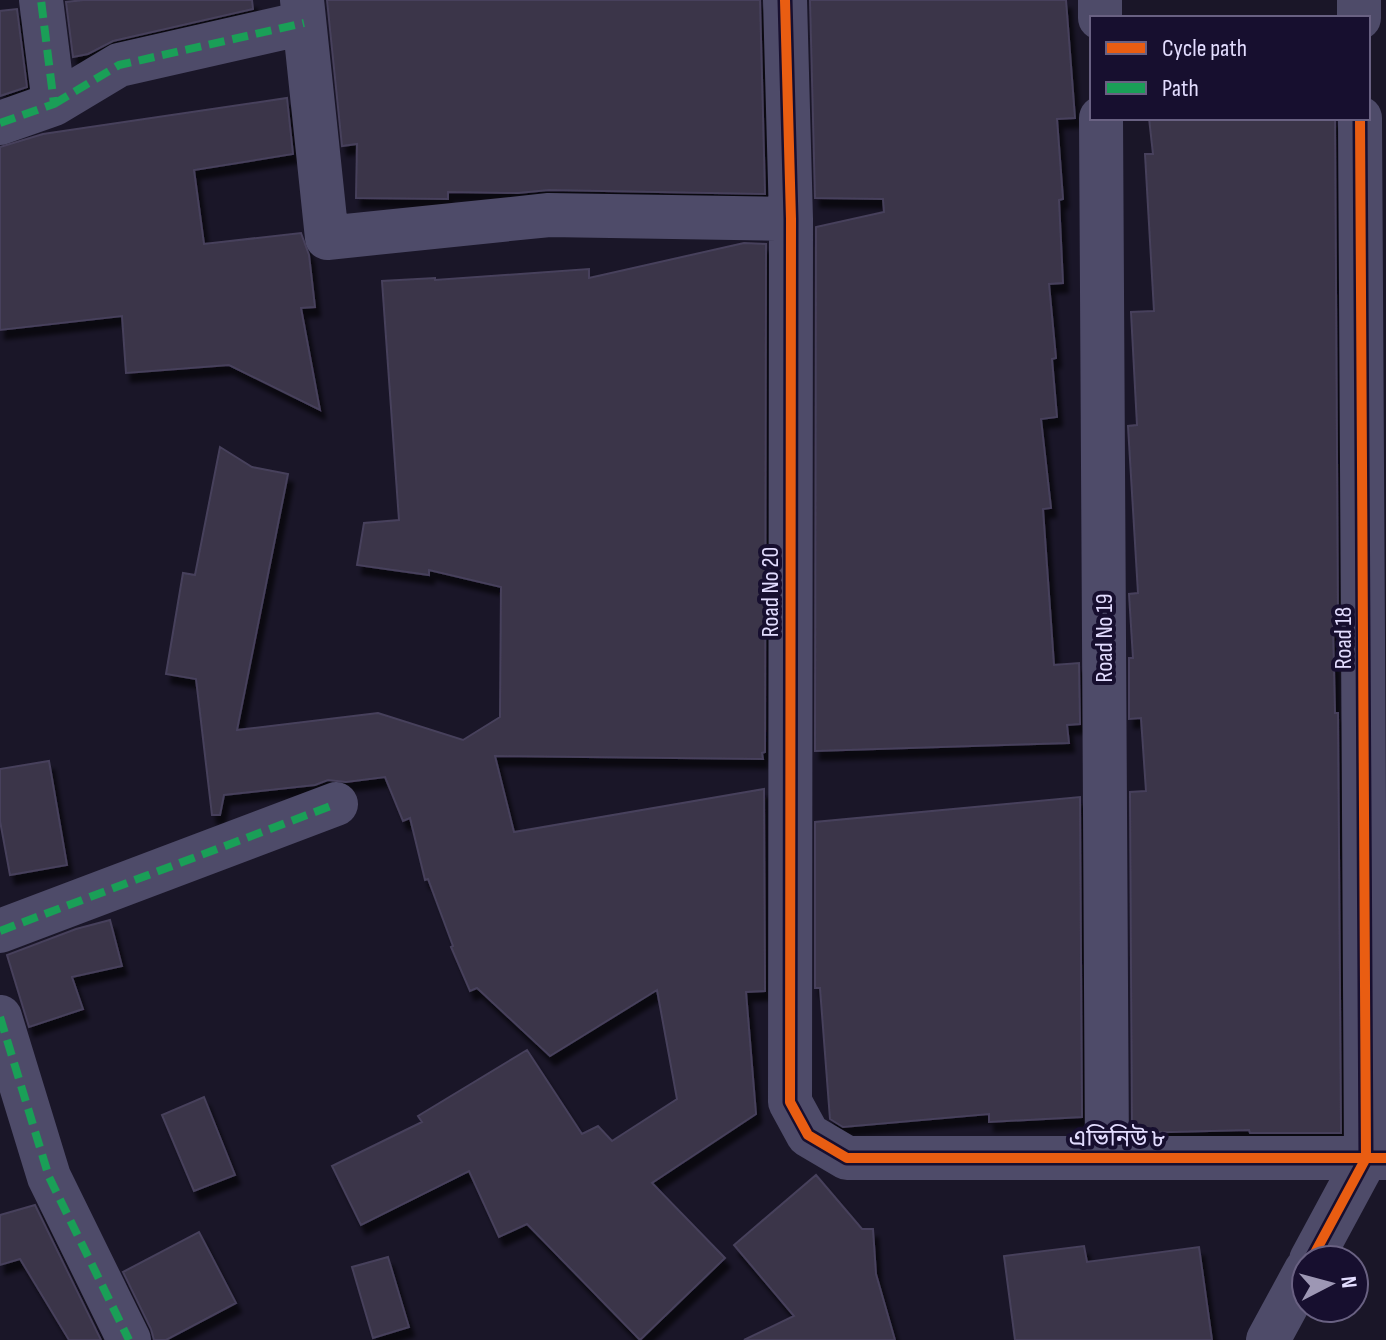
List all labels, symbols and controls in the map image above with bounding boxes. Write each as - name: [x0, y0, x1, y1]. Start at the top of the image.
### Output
- legend: [1090, 16, 1370, 120]
- text: Cycle path: [1162, 34, 1247, 63]
- text: Path: [1162, 74, 1199, 103]
- street label: Road No 20: [756, 547, 785, 637]
- street label: Road No 19: [1090, 594, 1119, 682]
- street label: Road 18: [1329, 607, 1358, 669]
- street label: এভিনিউ ৮: [1069, 1124, 1165, 1153]
- north arrow: [1290, 1244, 1370, 1324]
- text: N: [1334, 1275, 1362, 1289]

